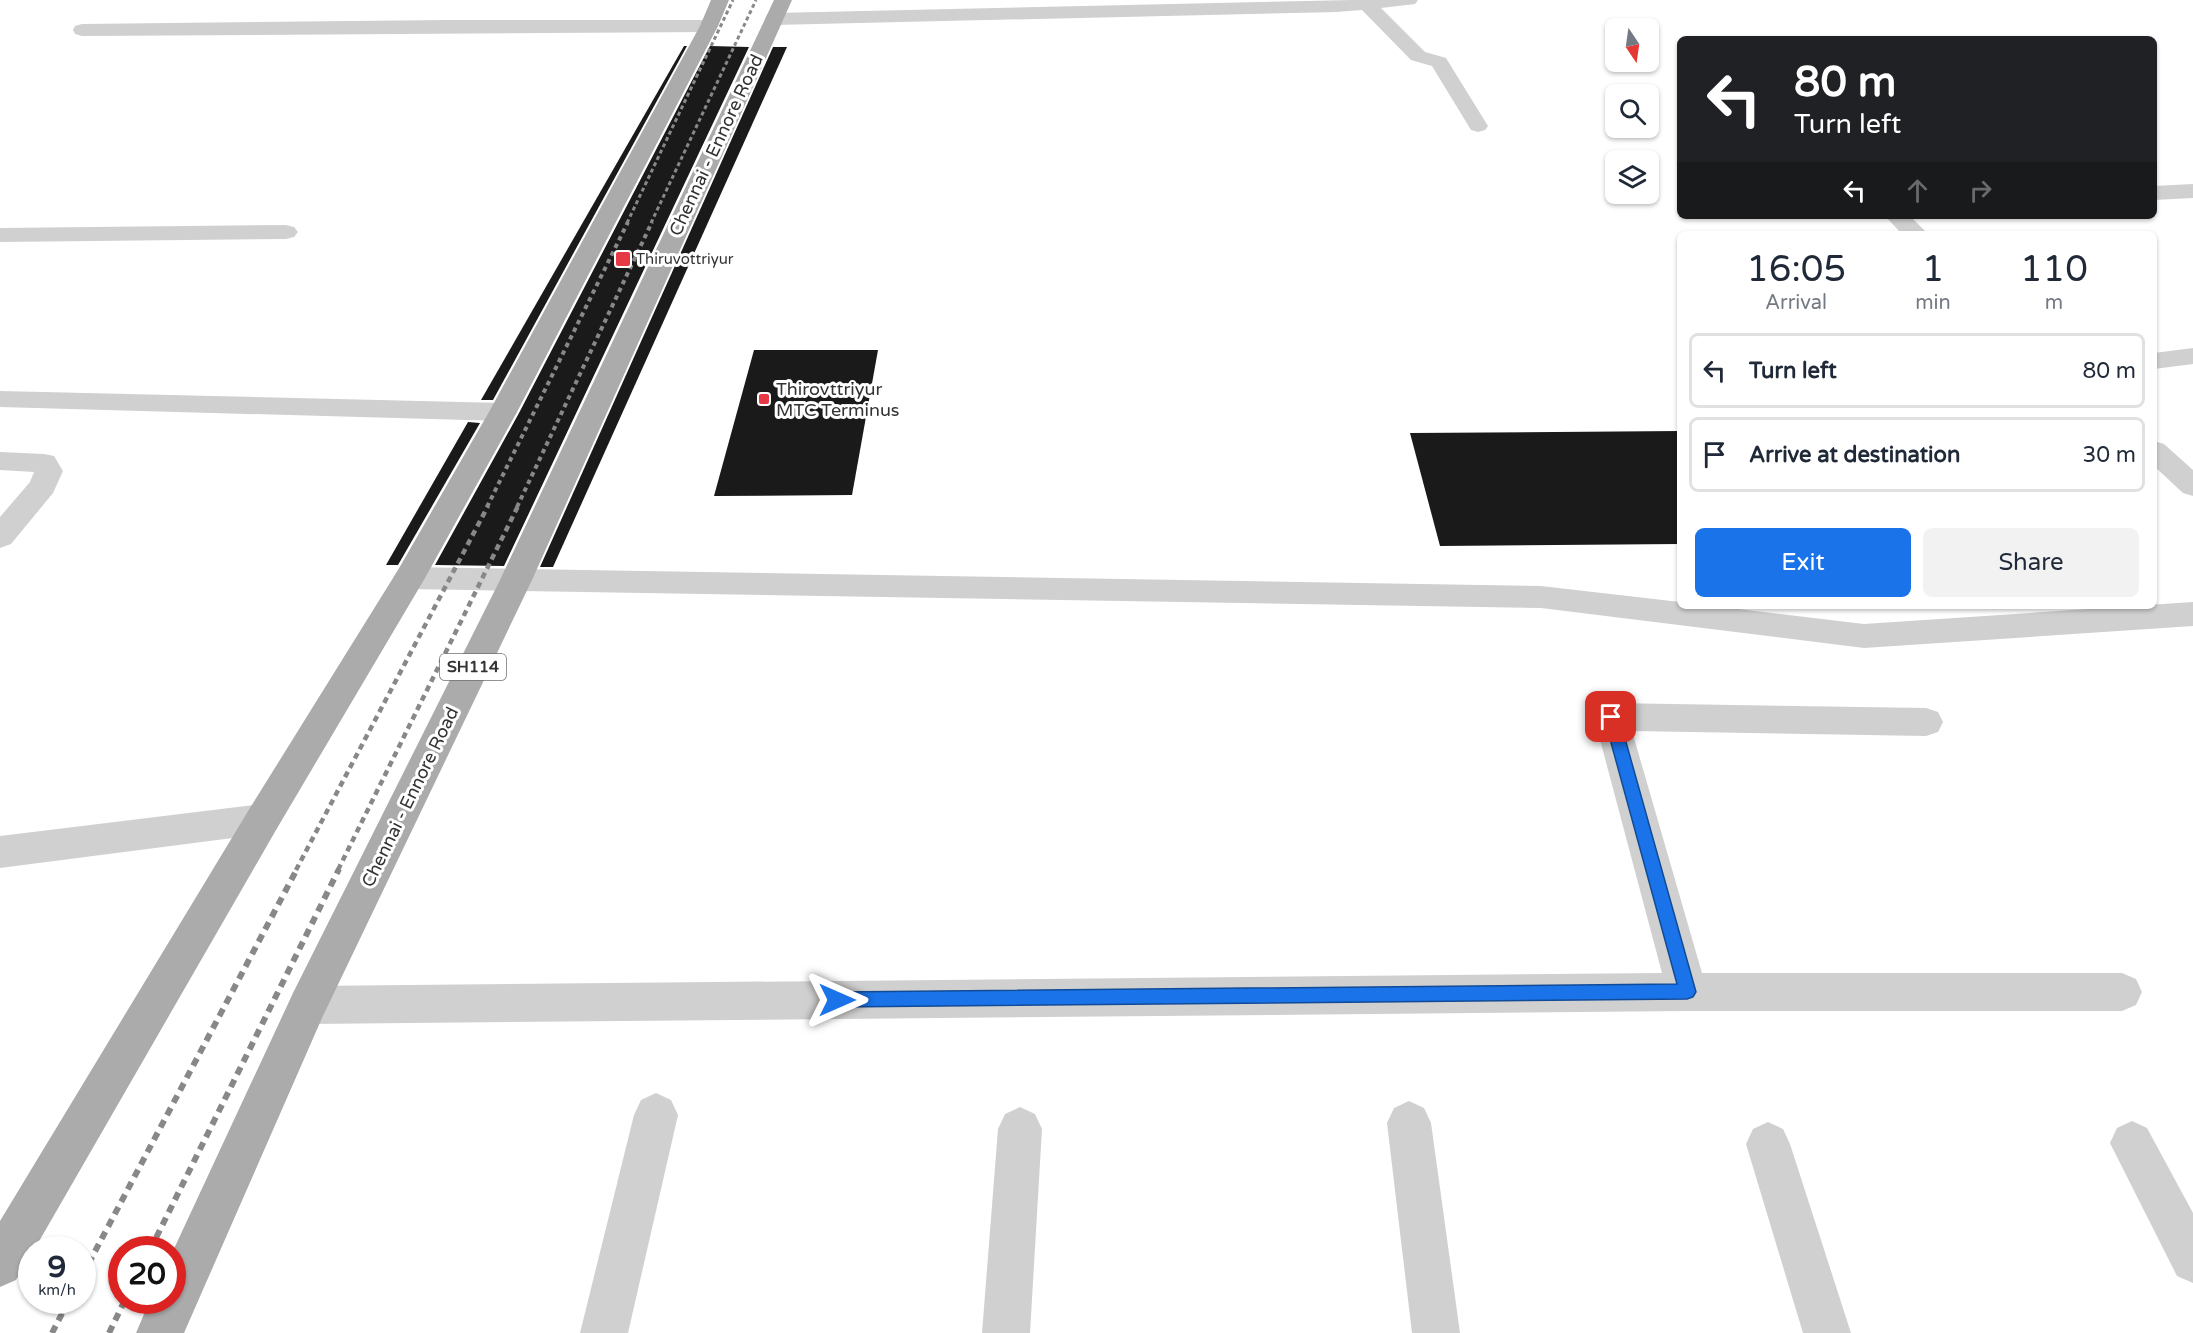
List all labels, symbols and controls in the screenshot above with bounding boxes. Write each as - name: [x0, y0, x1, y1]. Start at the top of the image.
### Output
- north arrow: [1605, 18, 1659, 72]
- map controls: [1605, 18, 1659, 204]
- street label: Chennai - Ennore Road: [664, 51, 768, 239]
- text: 80 m: [1794, 57, 1896, 108]
- icon: left: [1695, 60, 1773, 138]
- button: search: [1605, 84, 1659, 138]
- text: Turn left: [1794, 108, 1901, 141]
- button: layers: [1605, 150, 1659, 204]
- icon: left: [1838, 174, 1871, 207]
- icon: ahead: [1901, 174, 1934, 207]
- icon: right: [1964, 174, 1997, 207]
- text: 16:05: [1746, 248, 1846, 291]
- text: 1: [1922, 248, 1944, 291]
- text: 110: [2020, 248, 2088, 291]
- marker: Thiruvottriyur: [614, 250, 632, 268]
- place label: Thiruvottriyur: [636, 250, 734, 268]
- text: Arrival: [1765, 291, 1827, 315]
- text: min: [1915, 291, 1951, 315]
- text: m: [2045, 291, 2063, 315]
- icon: left: [1698, 354, 1731, 387]
- text: Turn left: [1749, 358, 1837, 384]
- text: 80 m: [2082, 358, 2136, 384]
- place label: Thirovttriyur MTC Terminus: [776, 378, 900, 421]
- marker: Thirovttriyur MTC Terminus: [757, 392, 771, 406]
- icon: arrive: [1698, 438, 1731, 471]
- text: Arrive at destination: [1749, 442, 1960, 468]
- text: 30 m: [2082, 442, 2136, 468]
- button: Exit: [1695, 528, 1911, 597]
- button: Share: [1923, 528, 2139, 597]
- road number: SH114: [440, 654, 506, 680]
- pin: [1585, 691, 1636, 742]
- icon: arrive: [1594, 700, 1627, 733]
- street label: Chennai - Ennore Road: [357, 703, 463, 891]
- position arrow: [805, 968, 869, 1032]
- speed limit sign: 20: [108, 1236, 186, 1314]
- text: 9: [48, 1249, 66, 1286]
- text: km/h: [38, 1281, 76, 1299]

